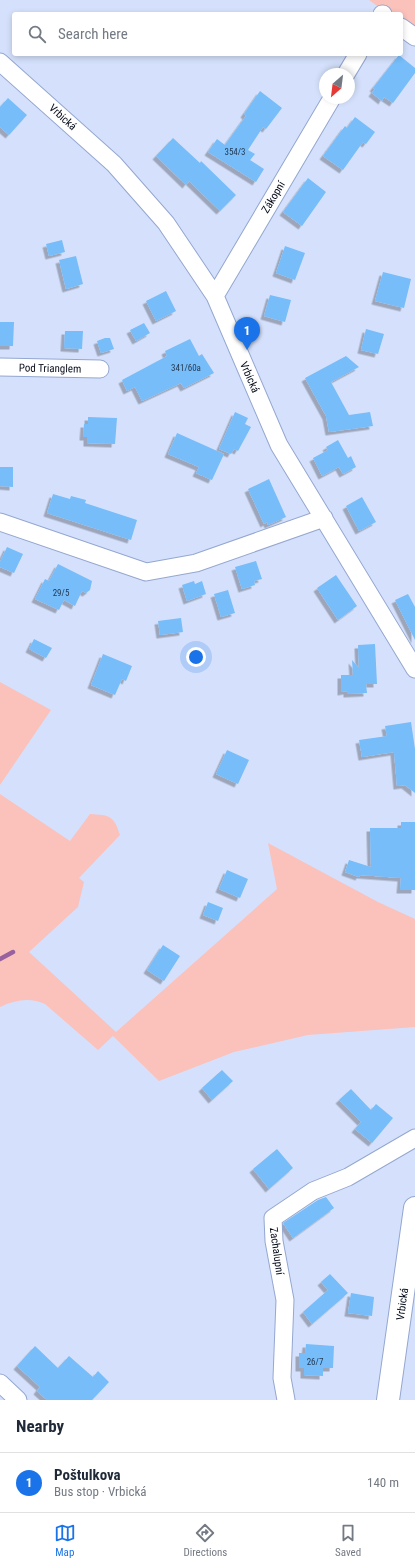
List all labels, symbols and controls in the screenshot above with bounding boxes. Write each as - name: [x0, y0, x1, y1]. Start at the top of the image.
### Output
- search box: [12, 12, 403, 56]
- icon: search: [26, 23, 48, 45]
- text: Search here: [58, 25, 128, 43]
- north arrow: [319, 68, 355, 104]
- street label: Vrbická: [46, 102, 79, 133]
- house number: 354/3: [224, 147, 246, 157]
- street label: Zákopní: [259, 179, 288, 216]
- pin: 1: [234, 317, 260, 350]
- street label: Vrbická: [237, 360, 262, 395]
- street label: Pod Trianglem: [19, 361, 81, 376]
- house number: 341/60a: [171, 363, 201, 373]
- house number: 29/5: [53, 588, 70, 598]
- your location: [186, 647, 206, 667]
- street label: Zachalupní: [267, 1226, 286, 1276]
- street label: Vrbická: [394, 1287, 411, 1321]
- house number: 26/7: [307, 1357, 324, 1367]
- text: Nearby: [16, 1416, 64, 1436]
- text: Poštulkova: [54, 1466, 121, 1484]
- text: 1: [26, 1475, 32, 1490]
- text: 140 m: [367, 1475, 399, 1490]
- text: Bus stop · Vrbická: [54, 1484, 147, 1499]
- tab: Map: [54, 1522, 76, 1559]
- tab: Directions: [183, 1522, 227, 1559]
- tab: Saved: [335, 1522, 361, 1559]

